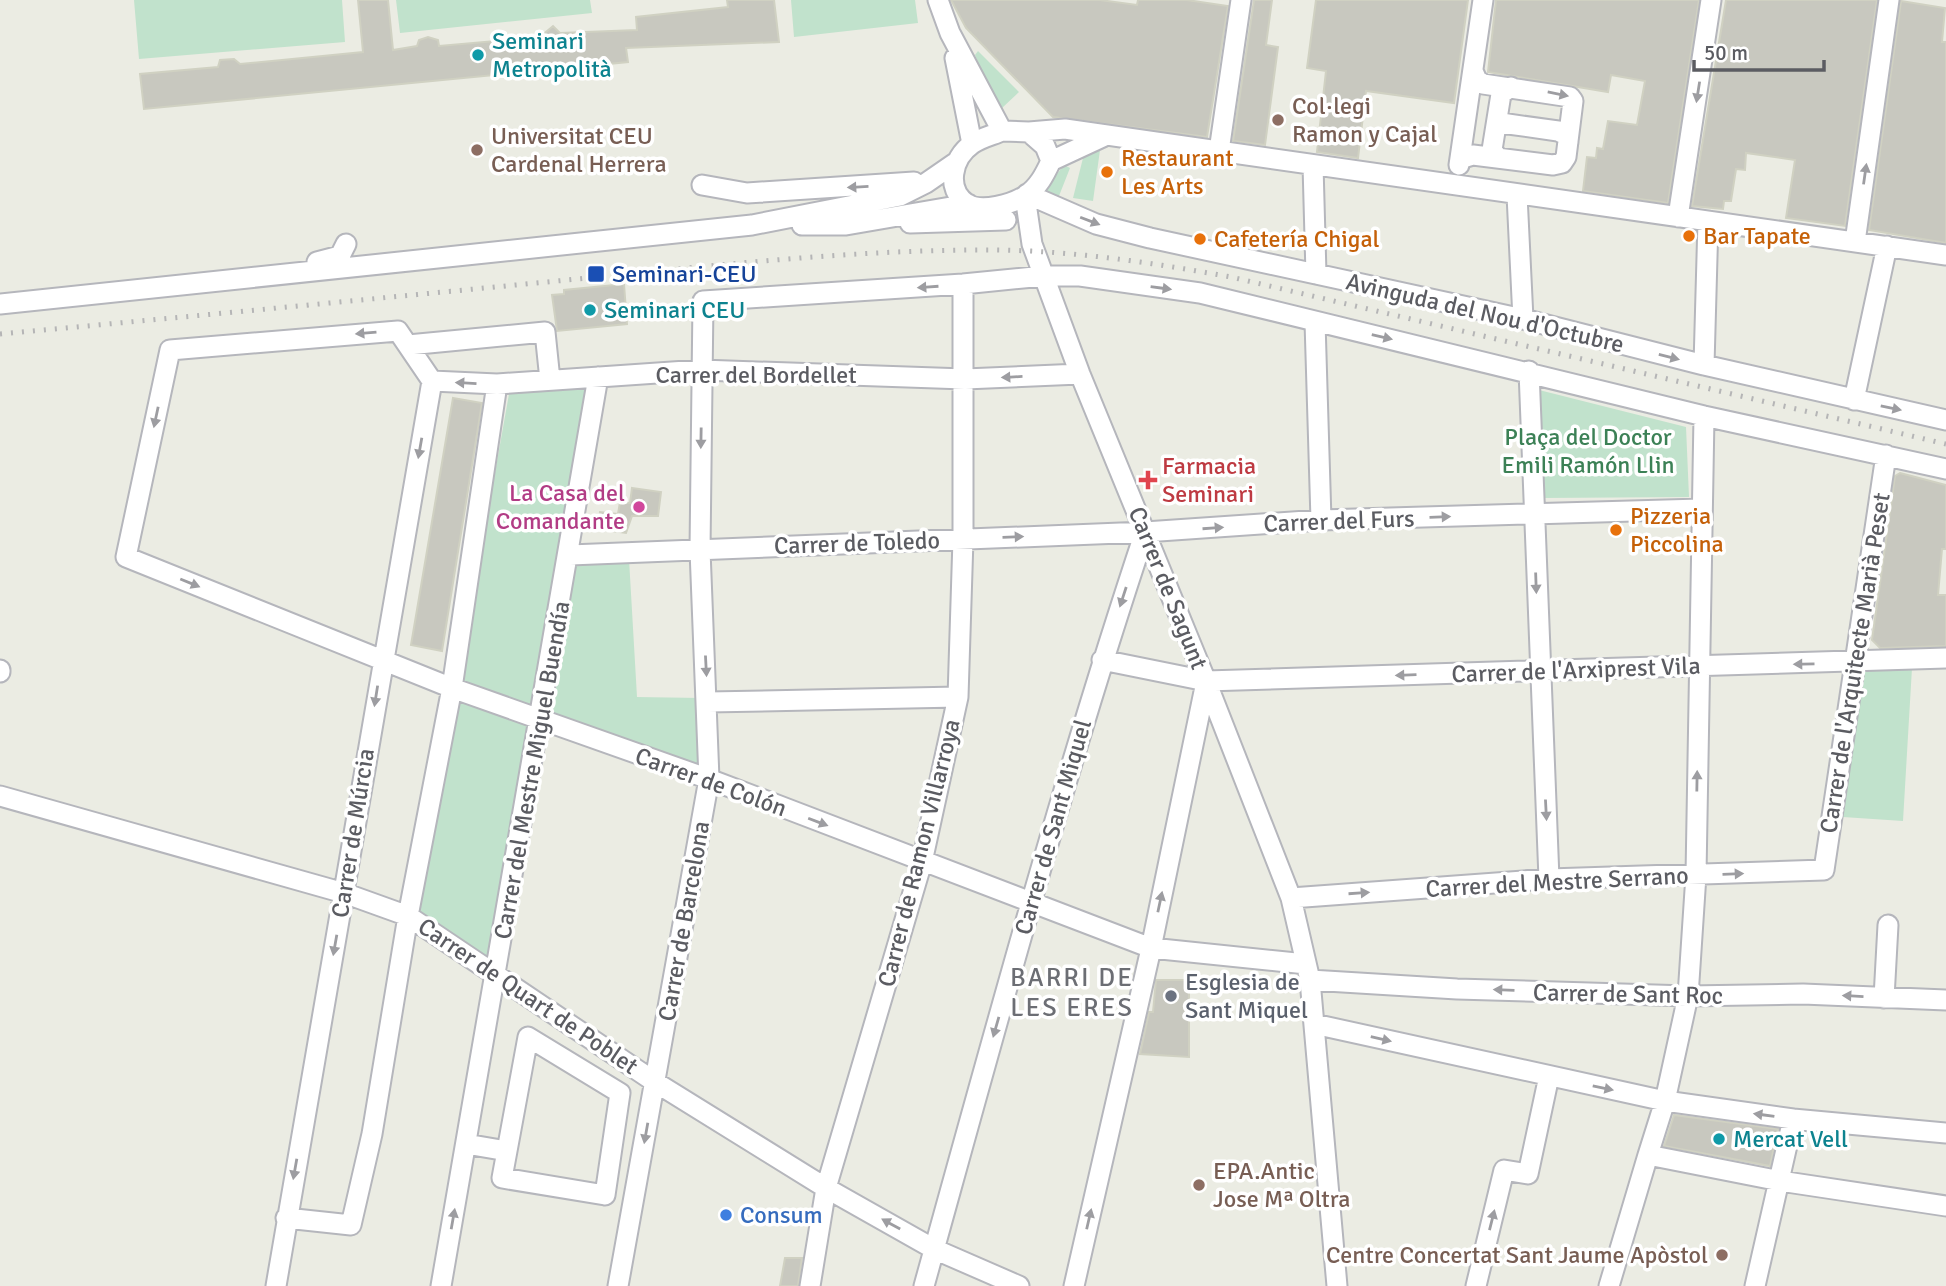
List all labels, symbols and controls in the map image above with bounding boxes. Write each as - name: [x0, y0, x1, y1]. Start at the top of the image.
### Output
- place label: Seminari Metropolità: [492, 26, 612, 84]
- scale bar: [1694, 28, 1824, 72]
- text: 50 m: [1704, 40, 1748, 66]
- marker: Seminari Metropolità: [470, 47, 486, 63]
- one-way arrow: [1692, 81, 1703, 103]
- one-way arrow: [1547, 89, 1569, 100]
- place label: Col·legi Ramon y Cajal: [1292, 91, 1437, 149]
- marker: Col·legi Ramon y Cajal: [1270, 112, 1286, 128]
- place label: Universitat CEU Cardenal Herrera: [491, 121, 667, 179]
- marker: Universitat CEU Cardenal Herrera: [469, 142, 485, 158]
- place label: Restaurant Les Arts: [1121, 143, 1234, 201]
- one-way arrow: [1859, 163, 1870, 185]
- marker: Restaurant Les Arts: [1099, 164, 1115, 180]
- one-way arrow: [847, 182, 869, 193]
- one-way arrow: [1079, 215, 1100, 226]
- place label: Bar Tapate: [1703, 221, 1811, 251]
- place label: Cafetería Chigal: [1214, 224, 1380, 254]
- marker: Bar Tapate: [1681, 228, 1697, 244]
- marker: Cafetería Chigal: [1192, 231, 1208, 247]
- place label: Seminari-CEU: [612, 259, 757, 289]
- marker: Seminari-CEU: [586, 264, 606, 284]
- street label: Avinguda del Nou d'Octubre: [1343, 266, 1627, 360]
- one-way arrow: [916, 282, 938, 293]
- one-way arrow: [1150, 282, 1172, 293]
- place label: Seminari CEU: [604, 295, 745, 325]
- marker: Seminari CEU: [582, 302, 598, 318]
- one-way arrow: [355, 328, 377, 339]
- one-way arrow: [1372, 332, 1394, 343]
- one-way arrow: [1659, 352, 1680, 362]
- street label: Carrer del Bordellet: [655, 360, 857, 390]
- one-way arrow: [1001, 372, 1023, 383]
- one-way arrow: [455, 377, 477, 388]
- one-way arrow: [1880, 403, 1902, 414]
- one-way arrow: [151, 406, 162, 428]
- park label: Plaça del Doctor Emili Ramón Llin: [1501, 422, 1675, 480]
- one-way arrow: [695, 428, 707, 450]
- one-way arrow: [414, 437, 425, 459]
- place label: Farmacia Seminari: [1162, 451, 1256, 509]
- marker: Farmacia Seminari: [1140, 472, 1156, 488]
- place label: La Casa del Comandante: [496, 478, 625, 536]
- street label: Carrer de l'Arquitecte Marià Peset: [1813, 491, 1897, 835]
- marker: La Casa del Comandante: [631, 499, 647, 515]
- place label: Pizzeria Piccolina: [1630, 501, 1724, 559]
- street label: Carrer de Sagunt: [1122, 502, 1214, 674]
- street label: Carrer del Furs: [1263, 503, 1415, 539]
- one-way arrow: [1429, 511, 1451, 523]
- one-way arrow: [1202, 522, 1224, 533]
- marker: Pizzeria Piccolina: [1608, 522, 1624, 538]
- street label: Carrer de Toledo: [773, 525, 941, 561]
- one-way arrow: [1002, 532, 1024, 543]
- one-way arrow: [1531, 572, 1542, 594]
- one-way arrow: [179, 577, 200, 588]
- one-way arrow: [1117, 587, 1128, 608]
- street label: Carrer del Mestre Miguel Buendía: [487, 599, 577, 941]
- street label: Carrer de l'Arxiprest Vila: [1451, 651, 1701, 689]
- one-way arrow: [700, 655, 711, 677]
- one-way arrow: [1793, 658, 1815, 669]
- one-way arrow: [1394, 669, 1416, 680]
- one-way arrow: [370, 685, 381, 707]
- street label: Carrer de Ramon Villarroya: [871, 716, 967, 990]
- street label: Carrer de Sant Miquel: [1008, 716, 1098, 938]
- street label: Carrer de Colón: [631, 741, 791, 823]
- street label: Carrer de Múrcia: [325, 746, 381, 920]
- one-way arrow: [1692, 770, 1703, 792]
- one-way arrow: [1541, 799, 1552, 821]
- one-way arrow: [808, 816, 829, 827]
- street label: Carrer de Barcelona: [652, 819, 716, 1023]
- street label: Carrer del Mestre Serrano: [1425, 860, 1689, 904]
- one-way arrow: [1722, 868, 1744, 879]
- one-way arrow: [1348, 887, 1370, 898]
- one-way arrow: [1155, 891, 1166, 913]
- street label: Carrer de Quart de Poblet: [412, 911, 644, 1081]
- one-way arrow: [329, 934, 340, 956]
- district label: BARRI DE LES ERES: [1010, 962, 1134, 1024]
- place label: Esglesia de Sant Miquel: [1185, 967, 1308, 1025]
- street label: Carrer de Sant Roc: [1533, 977, 1723, 1011]
- one-way arrow: [1492, 985, 1514, 996]
- marker: Esglesia de Sant Miquel: [1163, 988, 1179, 1004]
- one-way arrow: [1842, 991, 1864, 1002]
- one-way arrow: [990, 1016, 1001, 1038]
- one-way arrow: [1370, 1033, 1392, 1044]
- one-way arrow: [1592, 1082, 1614, 1093]
- one-way arrow: [1753, 1109, 1775, 1120]
- one-way arrow: [640, 1122, 651, 1144]
- place label: Mercat Vell: [1733, 1124, 1848, 1154]
- marker: Mercat Vell: [1711, 1131, 1727, 1147]
- place label: EPA.Antic Jose Mª Oltra: [1213, 1156, 1351, 1214]
- one-way arrow: [289, 1158, 300, 1180]
- marker: EPA.Antic Jose Mª Oltra: [1191, 1177, 1207, 1193]
- place label: Consum: [740, 1200, 823, 1230]
- marker: Consum: [718, 1207, 734, 1223]
- one-way arrow: [448, 1208, 459, 1230]
- one-way arrow: [1084, 1208, 1095, 1230]
- one-way arrow: [1487, 1209, 1498, 1231]
- one-way arrow: [882, 1218, 901, 1230]
- place label: Centre Concertat Sant Jaume Apòstol: [1326, 1240, 1708, 1270]
- marker: Centre Concertat Sant Jaume Apòstol: [1714, 1247, 1730, 1263]

